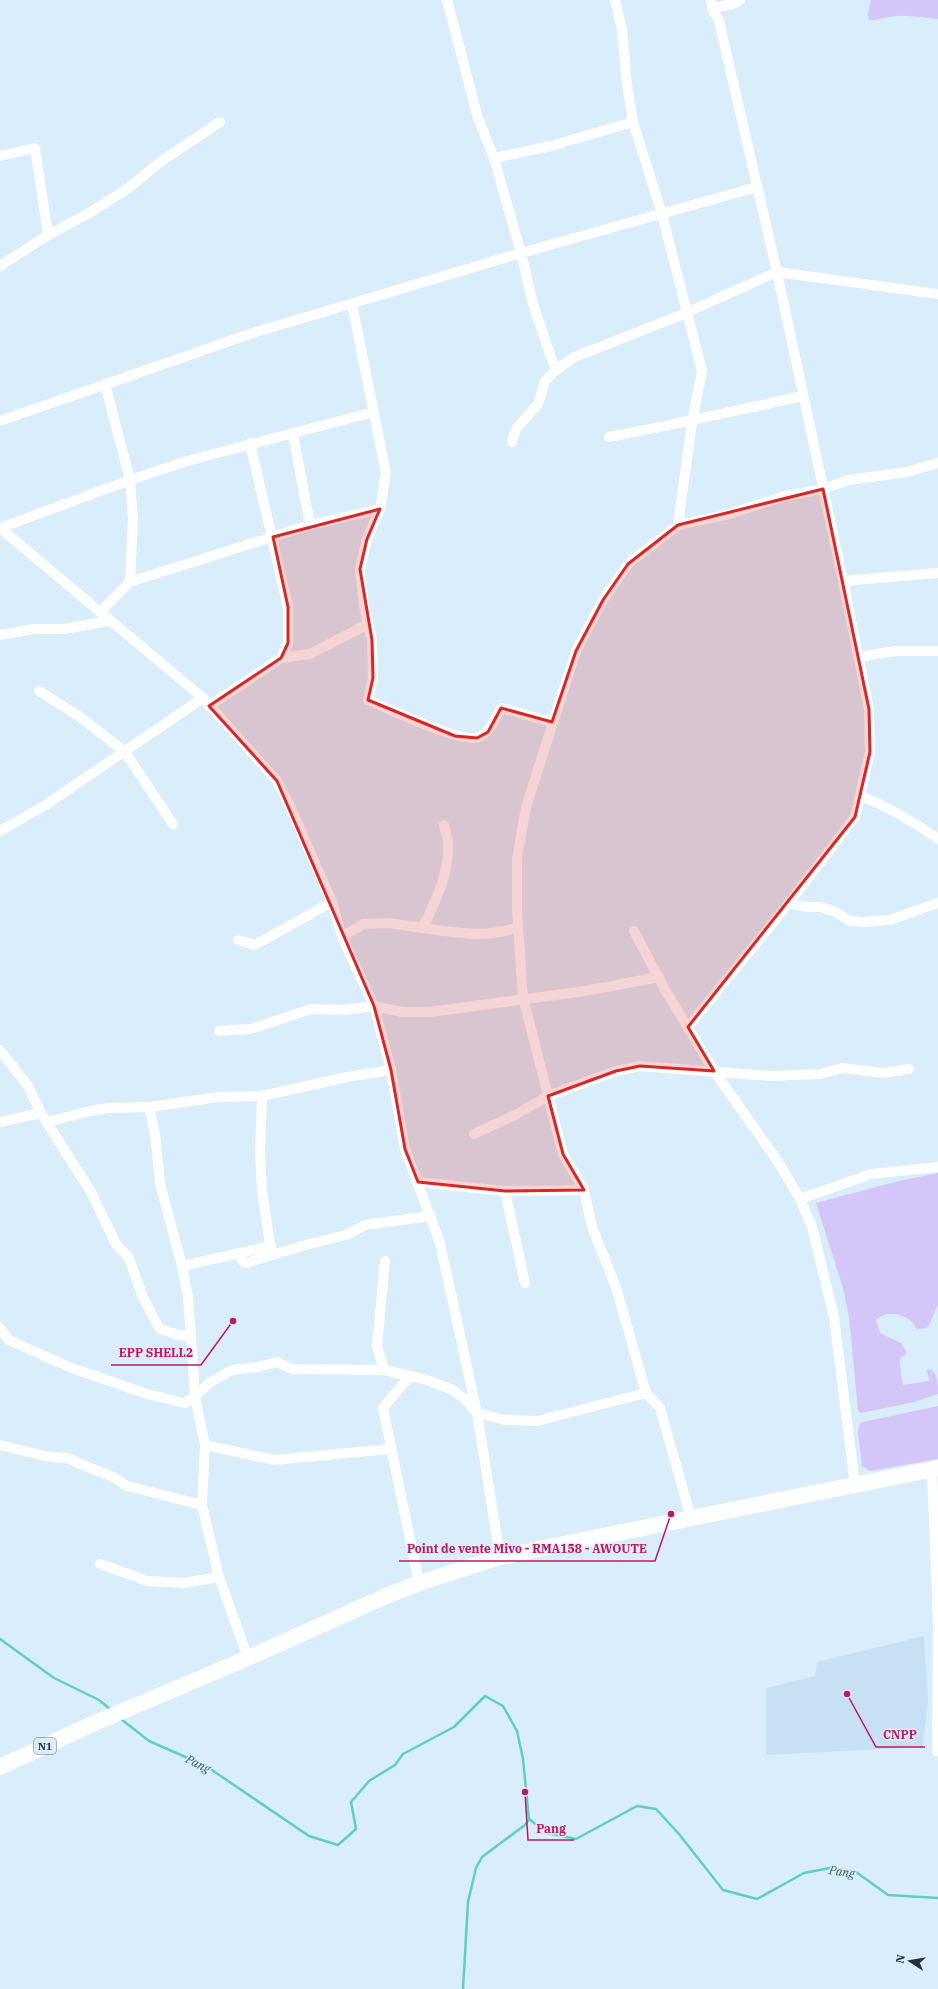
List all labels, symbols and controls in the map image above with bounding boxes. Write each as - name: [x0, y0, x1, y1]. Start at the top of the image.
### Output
- callout: EPP SHELL2: [111, 1341, 201, 1365]
- text: EPP SHELL2: [119, 1345, 193, 1360]
- callout: Point de vente Mivo - RMA158 - AWOUTE: [399, 1537, 655, 1561]
- text: Point de vente Mivo - RMA158 - AWOUTE: [407, 1541, 647, 1556]
- callout: CNPP: [876, 1723, 925, 1747]
- text: CNPP: [883, 1727, 917, 1742]
- road number: N1: [34, 1738, 56, 1754]
- water label: Pang: [182, 1751, 213, 1776]
- callout: Pang: [528, 1816, 574, 1840]
- text: Pang: [536, 1821, 566, 1836]
- water label: Pang: [827, 1862, 856, 1881]
- north arrow: [890, 1941, 930, 1981]
- text: N: [892, 1953, 908, 1965]

